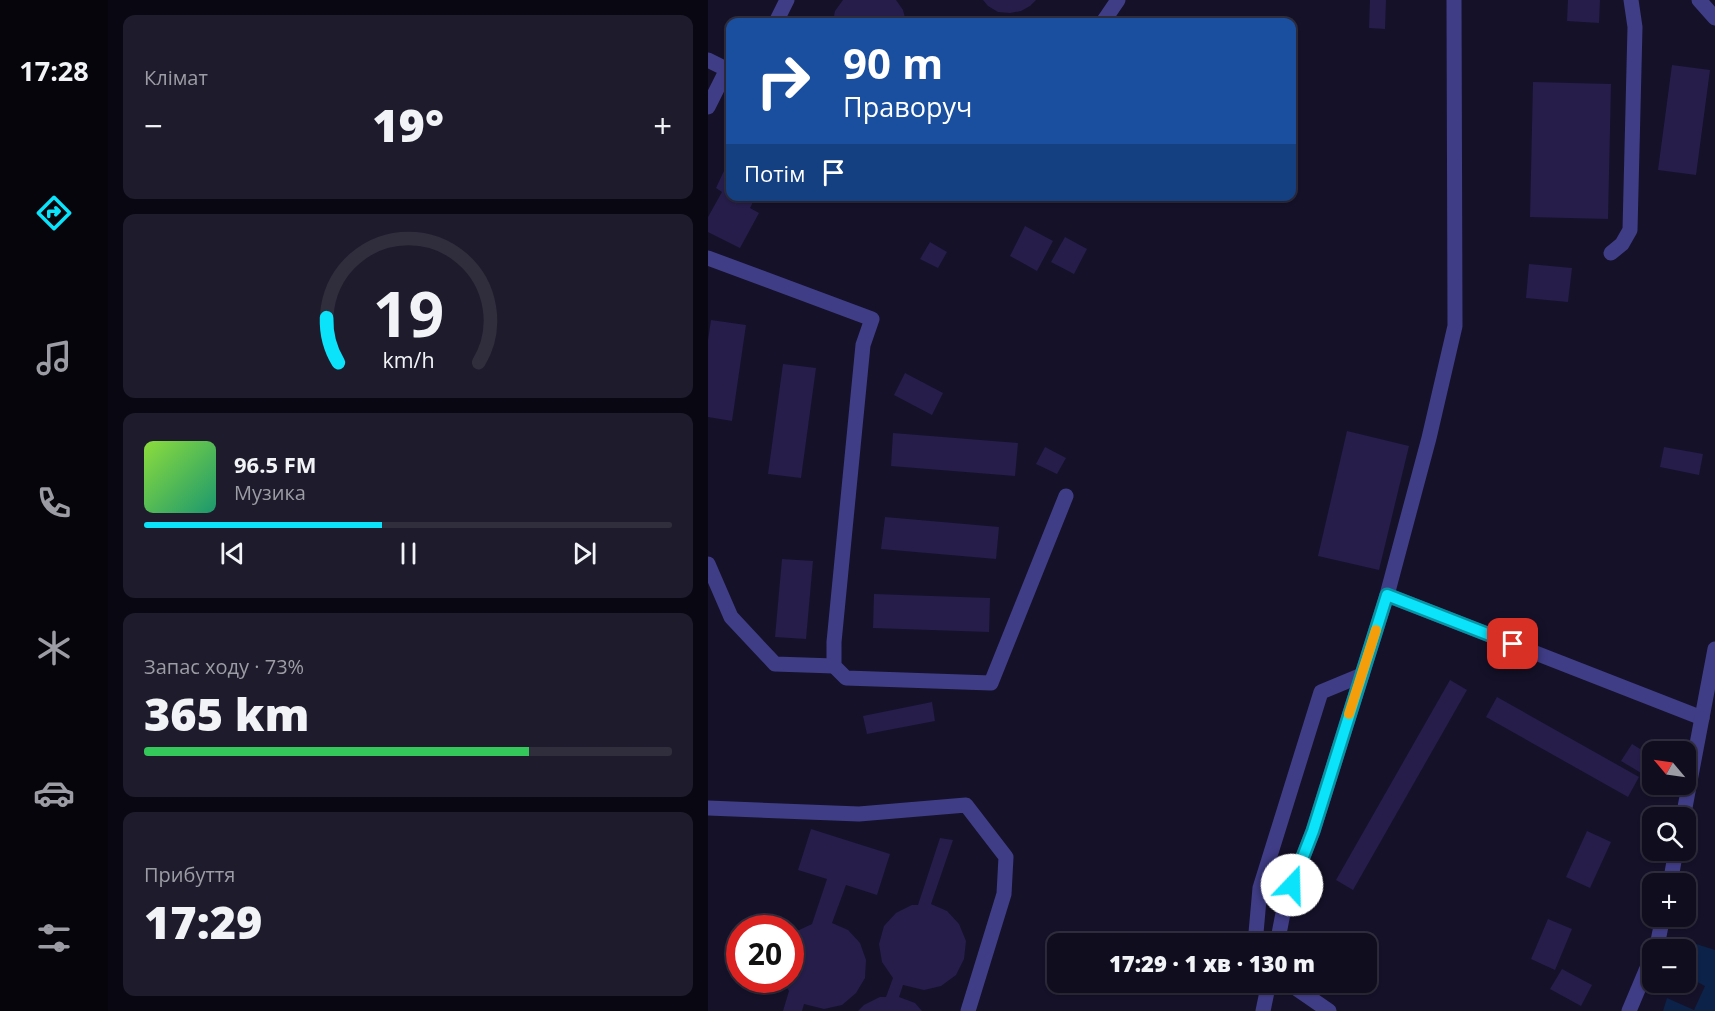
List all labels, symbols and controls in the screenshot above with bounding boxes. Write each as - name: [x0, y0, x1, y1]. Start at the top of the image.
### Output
- text: 90 m: [843, 34, 943, 91]
- icon: right: [744, 42, 822, 120]
- text: 17:28: [19, 52, 89, 89]
- text: Клімат: [144, 64, 208, 91]
- text: Праворуч: [843, 88, 972, 125]
- text: 19°: [372, 94, 444, 155]
- text: −: [144, 103, 163, 148]
- text: +: [653, 103, 672, 148]
- icon: arrive: [817, 156, 850, 189]
- text: Потім: [744, 158, 805, 188]
- icon: directions: [33, 192, 75, 234]
- text: 19: [372, 270, 444, 355]
- icon: music: [33, 337, 75, 379]
- text: km/h: [382, 346, 434, 375]
- text: 96.5 FM: [234, 449, 317, 479]
- text: Музика: [234, 479, 306, 506]
- icon: phone: [33, 482, 75, 524]
- icon: previous: [216, 537, 249, 570]
- icon: pause: [392, 537, 425, 570]
- icon: next: [568, 537, 601, 570]
- pin: [1487, 618, 1538, 669]
- icon: climate: [33, 627, 75, 669]
- icon: arrive: [1496, 627, 1529, 660]
- text: Запас ходу · 73%: [144, 653, 304, 680]
- text: 365 km: [144, 683, 309, 744]
- north arrow: [1642, 741, 1696, 795]
- map controls: [1642, 741, 1696, 993]
- icon: car: [33, 772, 75, 814]
- button: search: [1642, 807, 1696, 861]
- position arrow: [1260, 853, 1324, 917]
- text: Прибуття: [144, 861, 235, 888]
- button: +: [1642, 873, 1696, 927]
- text: 17:29: [144, 891, 262, 952]
- speed limit sign: 20: [726, 915, 804, 993]
- icon: filters: [33, 917, 75, 959]
- button: −: [1642, 939, 1696, 993]
- text: 17:29 · 1 хв · 130 m: [1109, 948, 1315, 978]

